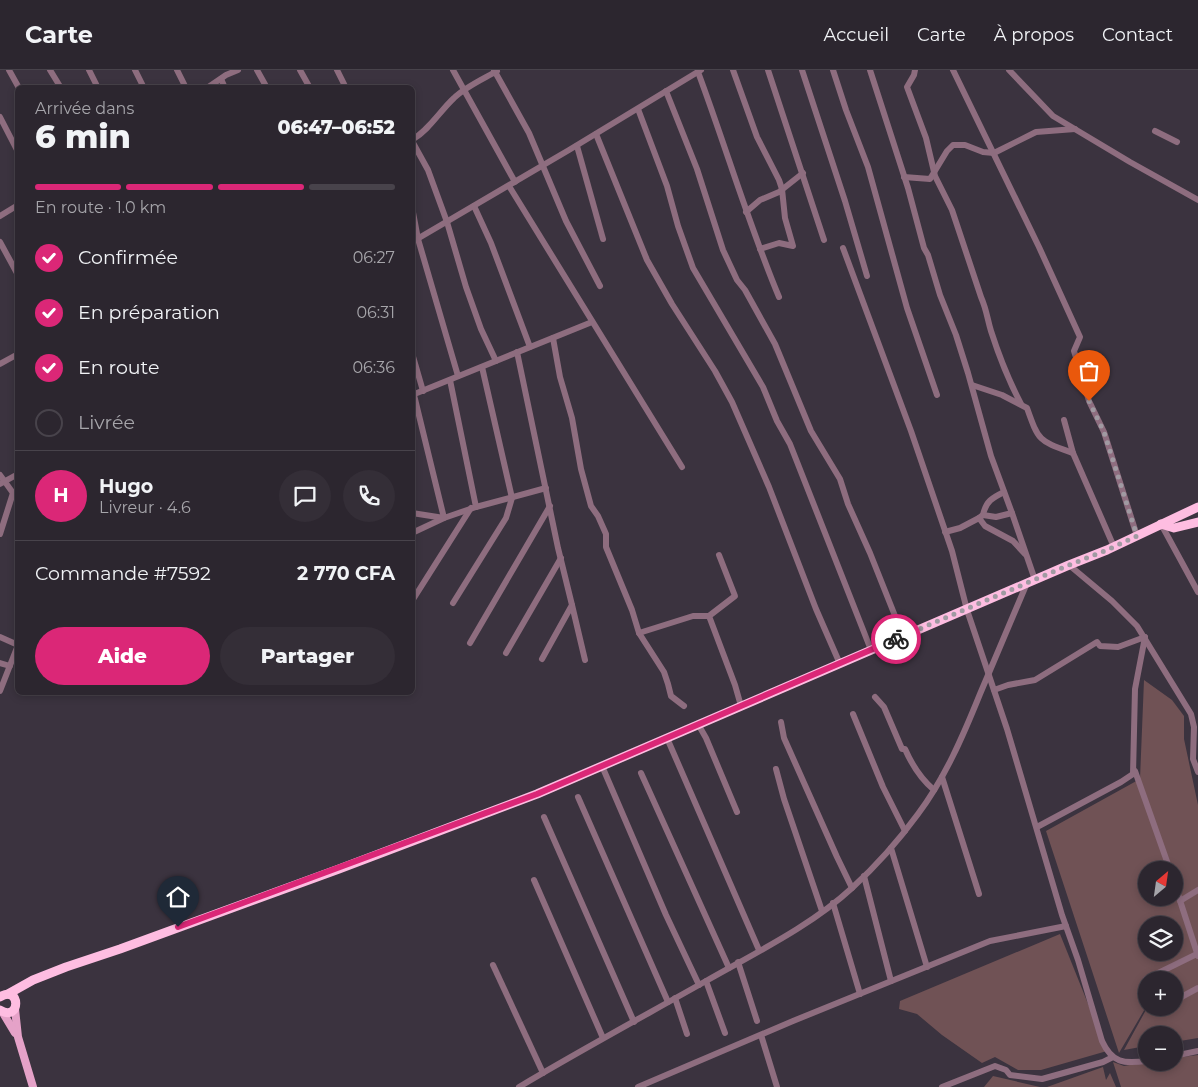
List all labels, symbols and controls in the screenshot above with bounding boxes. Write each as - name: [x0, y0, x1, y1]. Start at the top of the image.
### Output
- text: Carte: [25, 20, 93, 49]
- text: Accueil: [824, 24, 889, 46]
- text: Carte: [917, 24, 966, 46]
- text: À propos: [994, 24, 1074, 46]
- text: Contact: [1102, 24, 1173, 46]
- text: Arrivée dans: [35, 99, 134, 118]
- text: 06:47–06:52: [278, 116, 395, 139]
- text: 6 min: [35, 117, 131, 156]
- text: En route · 1.0 km: [35, 198, 166, 217]
- icon: check: [35, 244, 63, 272]
- text: Confirmée: [78, 246, 178, 269]
- text: 06:27: [353, 248, 395, 267]
- icon: check: [35, 299, 63, 327]
- text: En préparation: [78, 301, 220, 324]
- text: 06:31: [356, 303, 395, 322]
- pin: [1068, 350, 1110, 401]
- icon: check: [35, 354, 63, 382]
- text: En route: [78, 356, 159, 379]
- icon: bag: [1075, 357, 1103, 385]
- text: 06:36: [353, 358, 395, 377]
- text: Livrée: [78, 411, 135, 434]
- button: chat: [279, 470, 331, 522]
- button: phone: [343, 470, 395, 522]
- text: Hugo: [99, 475, 153, 498]
- text: H: [53, 484, 69, 507]
- text: Livreur · 4.6: [99, 498, 191, 517]
- text: Commande #7592: [35, 562, 211, 585]
- text: 2 770 CFA: [297, 562, 395, 585]
- courier: [871, 614, 921, 664]
- icon: bike: [882, 625, 910, 653]
- button: Aide: [35, 627, 210, 685]
- button: Partager: [220, 627, 395, 685]
- north arrow: [1138, 861, 1182, 906]
- map controls: [1138, 861, 1183, 1071]
- pin: [157, 876, 199, 927]
- icon: home: [164, 883, 192, 911]
- button: layers: [1138, 916, 1183, 961]
- button: +: [1138, 971, 1183, 1016]
- button: −: [1138, 1026, 1183, 1071]

